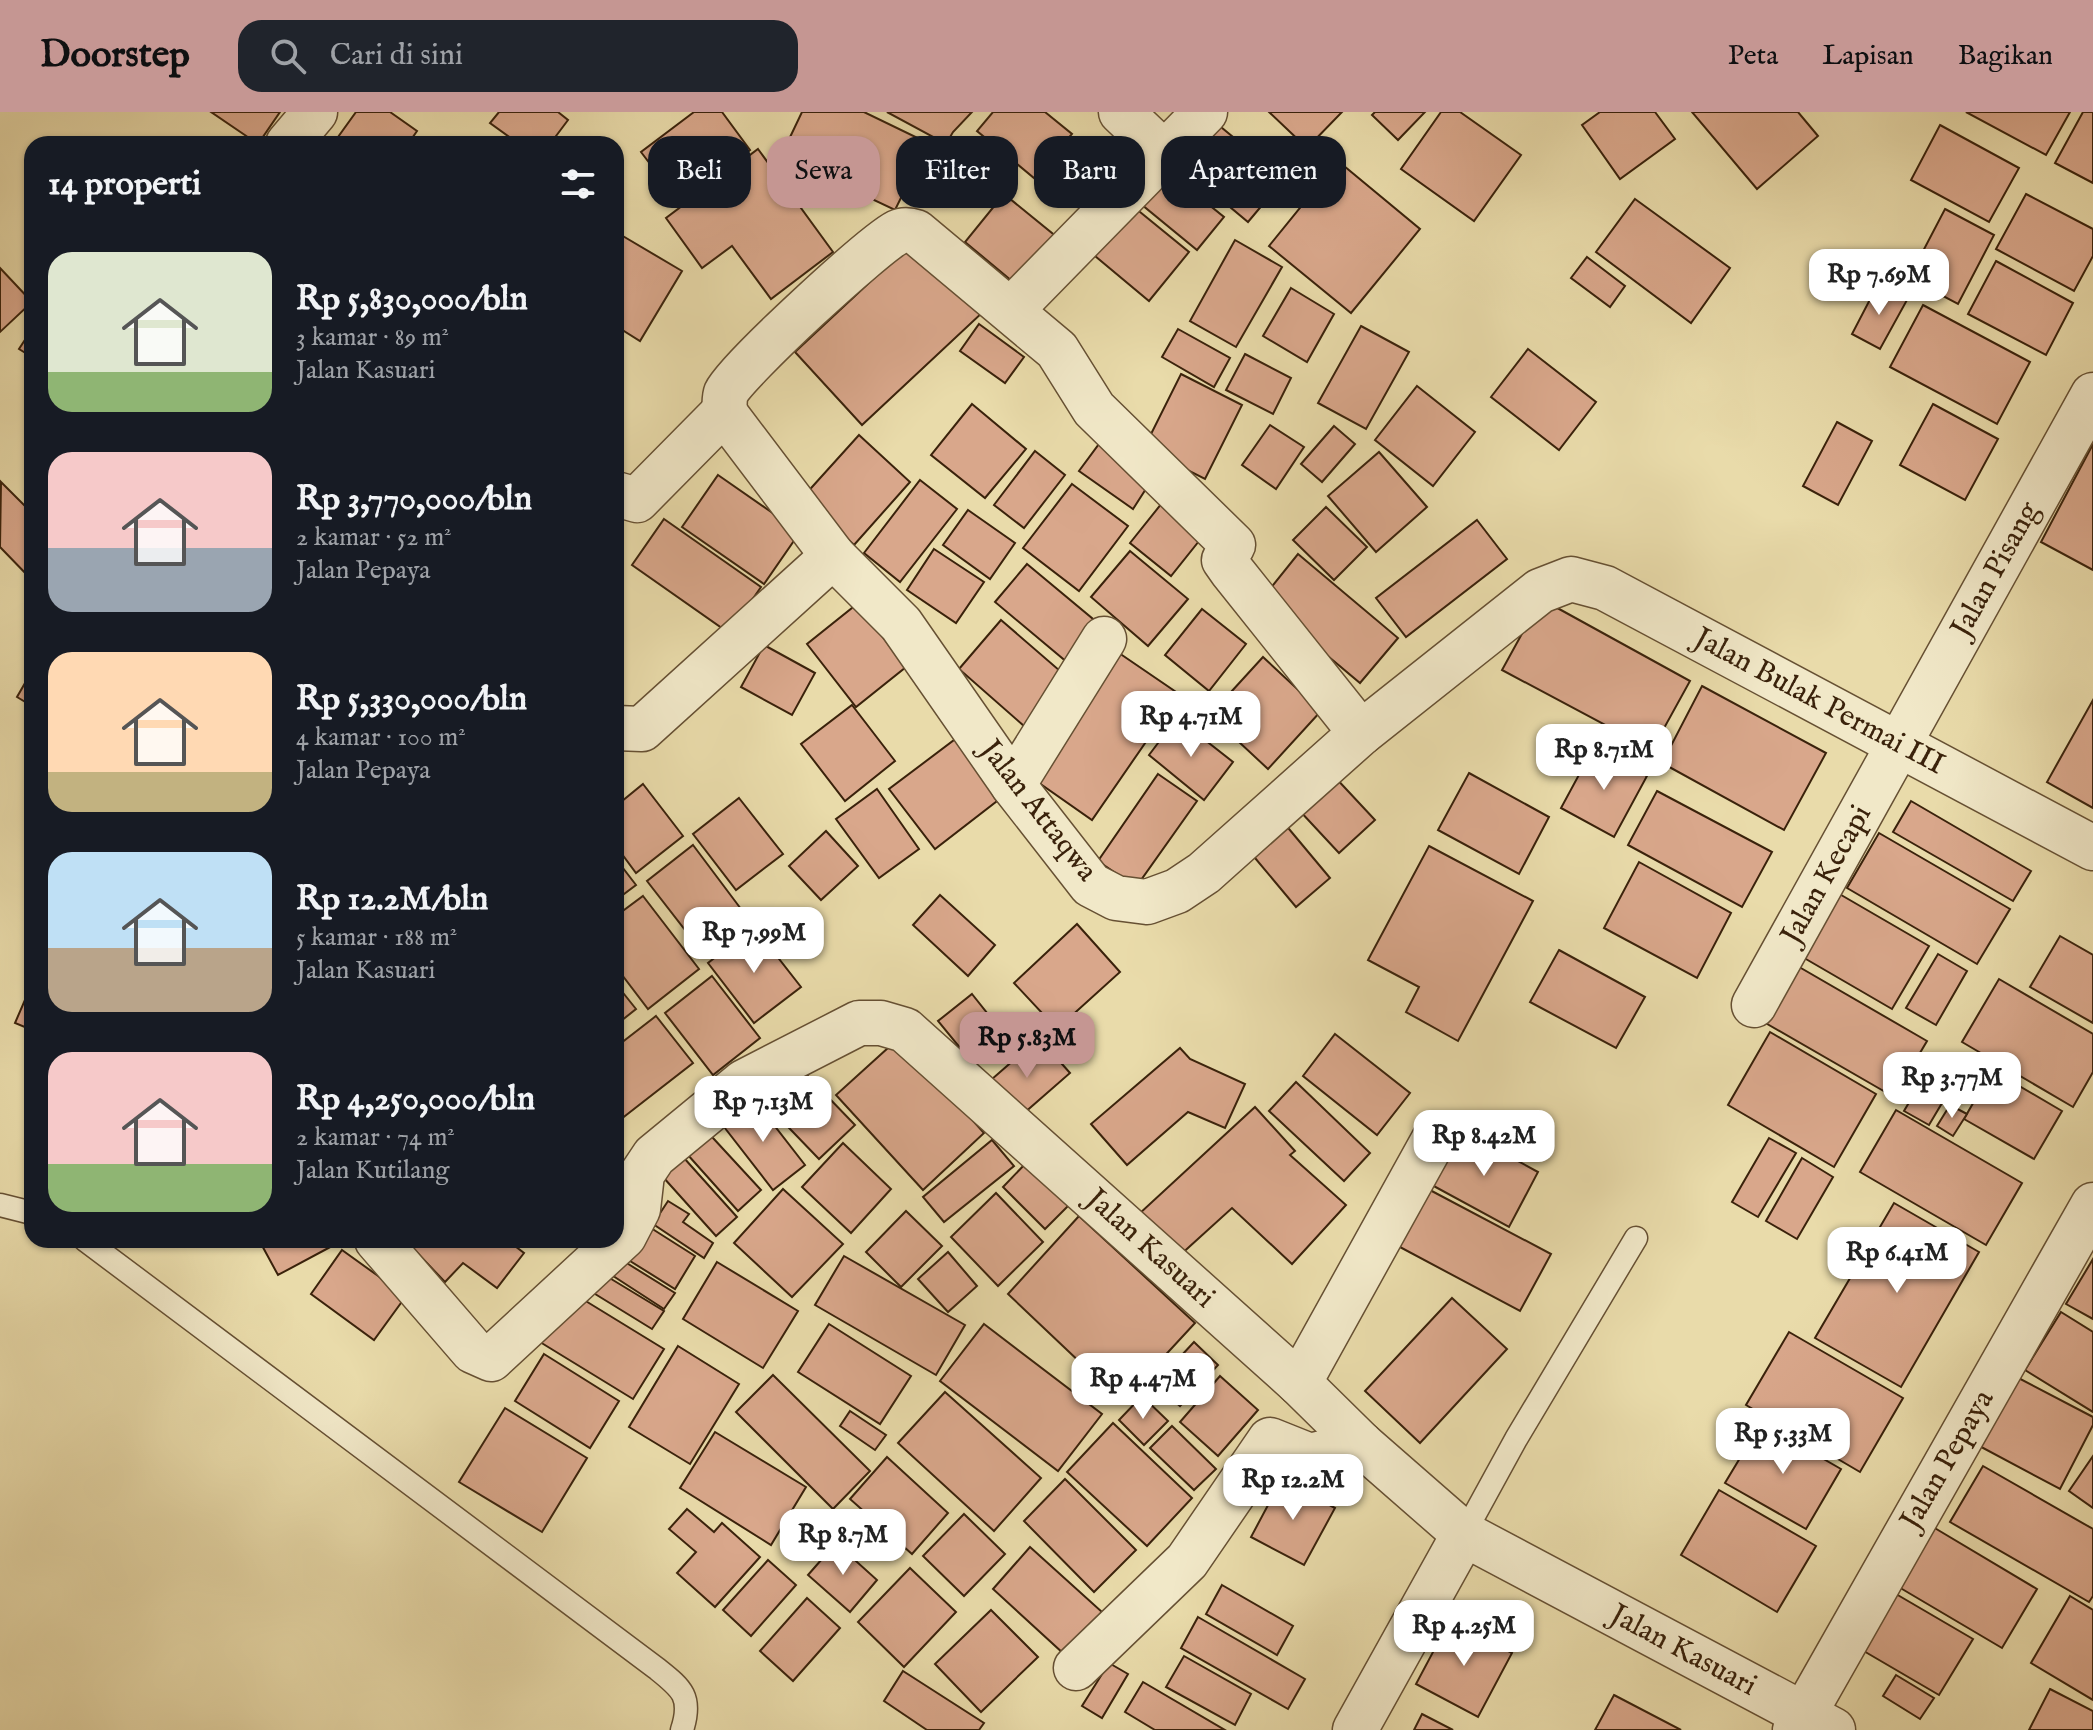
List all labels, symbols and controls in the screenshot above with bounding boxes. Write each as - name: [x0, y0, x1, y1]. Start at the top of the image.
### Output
- search box: [238, 20, 798, 92]
- text: Doorstep: [40, 32, 190, 80]
- icon: search: [266, 34, 310, 78]
- text: Cari di sini: [330, 37, 463, 75]
- text: Peta: [1728, 39, 1778, 74]
- text: Lapisan: [1822, 39, 1914, 74]
- text: Bagikan: [1958, 39, 2053, 74]
- chip: Beli: [648, 136, 751, 208]
- chip: Sewa: [767, 136, 880, 208]
- chip: Filter: [896, 136, 1018, 208]
- chip: Baru: [1034, 136, 1145, 208]
- chip: Apartemen: [1161, 136, 1346, 208]
- icon: filters: [556, 162, 600, 206]
- text: 14 properti: [48, 163, 201, 206]
- pin: Rp 7.69M: [1796, 249, 1962, 317]
- text: Rp 7.69M: [1827, 258, 1931, 291]
- text: Rp 5,830,000/bln: [296, 278, 528, 321]
- icon: home: [112, 284, 208, 380]
- text: 3 kamar · 89 m²: [296, 321, 449, 354]
- text: Jalan Kasuari: [296, 354, 435, 387]
- text: Rp 3,770,000/bln: [296, 478, 532, 521]
- icon: home: [112, 484, 208, 580]
- street label: Jalan Pisang: [1942, 495, 2049, 647]
- text: 2 kamar · 52 m²: [296, 521, 452, 554]
- text: Jalan Pepaya: [296, 554, 431, 587]
- street label: Jalan Bulak Permai III: [1684, 618, 1951, 784]
- text: Rp 5,330,000/bln: [296, 678, 527, 721]
- icon: home: [112, 684, 208, 780]
- pin: Rp 4.71M: [1108, 691, 1274, 759]
- text: Rp 4.71M: [1139, 700, 1243, 733]
- text: 4 kamar · 100 m²: [296, 721, 466, 754]
- pin: Rp 8.71M: [1521, 724, 1687, 792]
- street label: Jalan Attaqwa: [969, 730, 1105, 890]
- text: Rp 8.71M: [1554, 733, 1654, 766]
- text: Jalan Pepaya: [296, 754, 431, 787]
- street label: Jalan Kecapi: [1772, 799, 1881, 954]
- text: Rp 12.2M/bln: [296, 878, 488, 921]
- icon: home: [112, 884, 208, 980]
- pin: Rp 7.99M: [671, 907, 837, 975]
- text: Rp 7.99M: [702, 916, 806, 949]
- text: 5 kamar · 188 m²: [296, 921, 457, 954]
- text: Jalan Kasuari: [296, 954, 435, 987]
- pin: Rp 5.83M: [944, 1012, 1110, 1080]
- text: Rp 5.83M: [978, 1021, 1076, 1054]
- pin: Rp 3.77M: [1869, 1052, 2035, 1120]
- text: Rp 3.77M: [1901, 1061, 2003, 1094]
- pin: Rp 7.13M: [680, 1076, 846, 1144]
- text: Rp 4,250,000/bln: [296, 1078, 535, 1121]
- icon: home: [112, 1084, 208, 1180]
- text: Rp 7.13M: [712, 1085, 814, 1118]
- pin: Rp 8.42M: [1401, 1110, 1567, 1178]
- text: Rp 8.42M: [1432, 1119, 1536, 1152]
- text: 2 kamar · 74 m²: [296, 1121, 455, 1154]
- text: Jalan Kutilang: [296, 1154, 449, 1187]
- street label: Jalan Kasuari: [1075, 1179, 1223, 1317]
- pin: Rp 6.41M: [1814, 1227, 1980, 1295]
- text: Rp 6.41M: [1845, 1236, 1949, 1269]
- pin: Rp 4.47M: [1060, 1353, 1226, 1421]
- text: Rp 4.47M: [1089, 1362, 1197, 1395]
- street label: Jalan Pepaya: [1891, 1383, 2003, 1539]
- pin: Rp 5.33M: [1700, 1408, 1866, 1476]
- text: Rp 5.33M: [1734, 1417, 1832, 1450]
- pin: Rp 12.2M: [1210, 1454, 1376, 1522]
- text: Rp 12.2M: [1241, 1463, 1345, 1496]
- pin: Rp 8.7M: [769, 1509, 917, 1577]
- text: Rp 8.7M: [798, 1518, 888, 1551]
- street label: Jalan Kasuari: [1600, 1595, 1763, 1706]
- pin: Rp 4.25M: [1381, 1600, 1547, 1668]
- text: Rp 4.25M: [1412, 1609, 1516, 1642]

